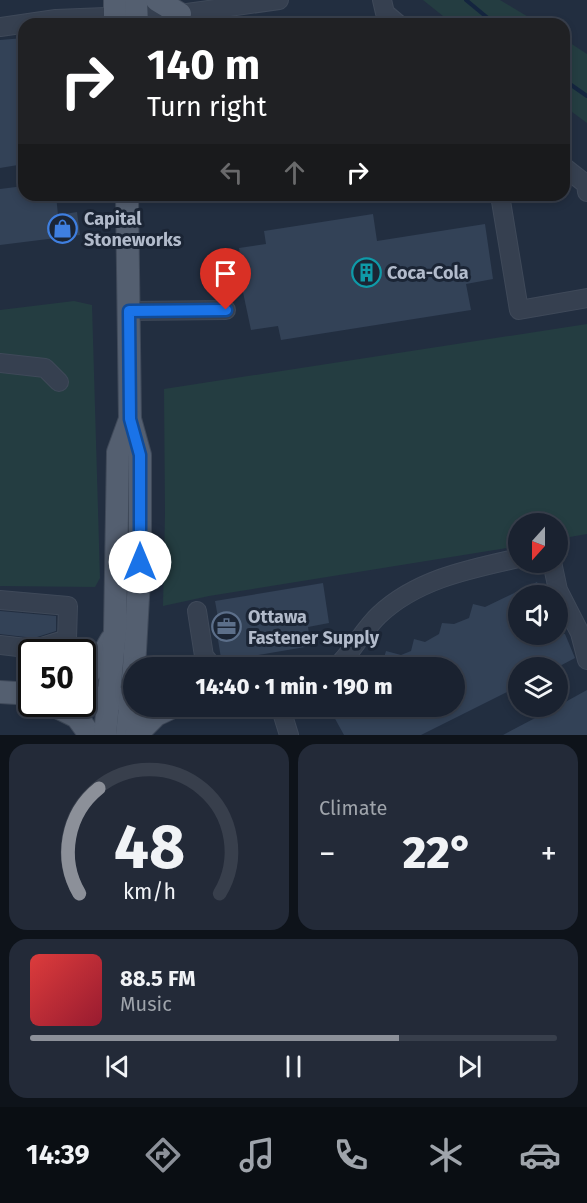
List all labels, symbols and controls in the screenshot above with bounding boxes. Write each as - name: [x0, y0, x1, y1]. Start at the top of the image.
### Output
- text: 140 m: [147, 40, 260, 90]
- icon: right: [48, 42, 126, 120]
- text: Turn right: [147, 91, 267, 123]
- icon: left: [215, 156, 248, 189]
- icon: ahead: [278, 156, 311, 189]
- icon: right: [341, 156, 374, 189]
- place label: Capital Stoneworks: [84, 208, 182, 251]
- shop icon: Capital Stoneworks: [47, 213, 79, 245]
- pin: [200, 248, 251, 310]
- icon: arrive: [209, 257, 242, 290]
- building icon: Coca-Cola: [350, 257, 382, 289]
- place label: Coca-Cola: [387, 262, 469, 284]
- north arrow: [508, 513, 568, 573]
- map controls: [508, 513, 568, 717]
- position arrow: [108, 530, 172, 594]
- button: sound: [508, 585, 568, 645]
- place label: Ottawa Fastener Supply: [248, 606, 380, 649]
- office icon: Ottawa Fastener Supply: [211, 611, 243, 643]
- speed limit sign: 50: [18, 639, 96, 717]
- button: layers: [508, 657, 568, 717]
- text: 14:40 · 1 min · 190 m: [196, 673, 392, 700]
- text: Climate: [319, 796, 387, 820]
- text: 48: [113, 810, 185, 885]
- text: 22°: [403, 826, 473, 880]
- text: −: [319, 834, 336, 874]
- text: +: [541, 834, 557, 874]
- text: km/h: [122, 879, 176, 905]
- text: 88.5 FM: [120, 965, 196, 992]
- text: Music: [120, 992, 172, 1016]
- icon: previous: [101, 1050, 134, 1083]
- icon: pause: [277, 1050, 310, 1083]
- icon: next: [453, 1050, 486, 1083]
- icon: directions: [142, 1134, 184, 1176]
- icon: music: [236, 1134, 278, 1176]
- icon: phone: [330, 1134, 372, 1176]
- icon: climate: [425, 1134, 467, 1176]
- icon: car: [519, 1134, 561, 1176]
- text: 14:39: [26, 1139, 90, 1171]

